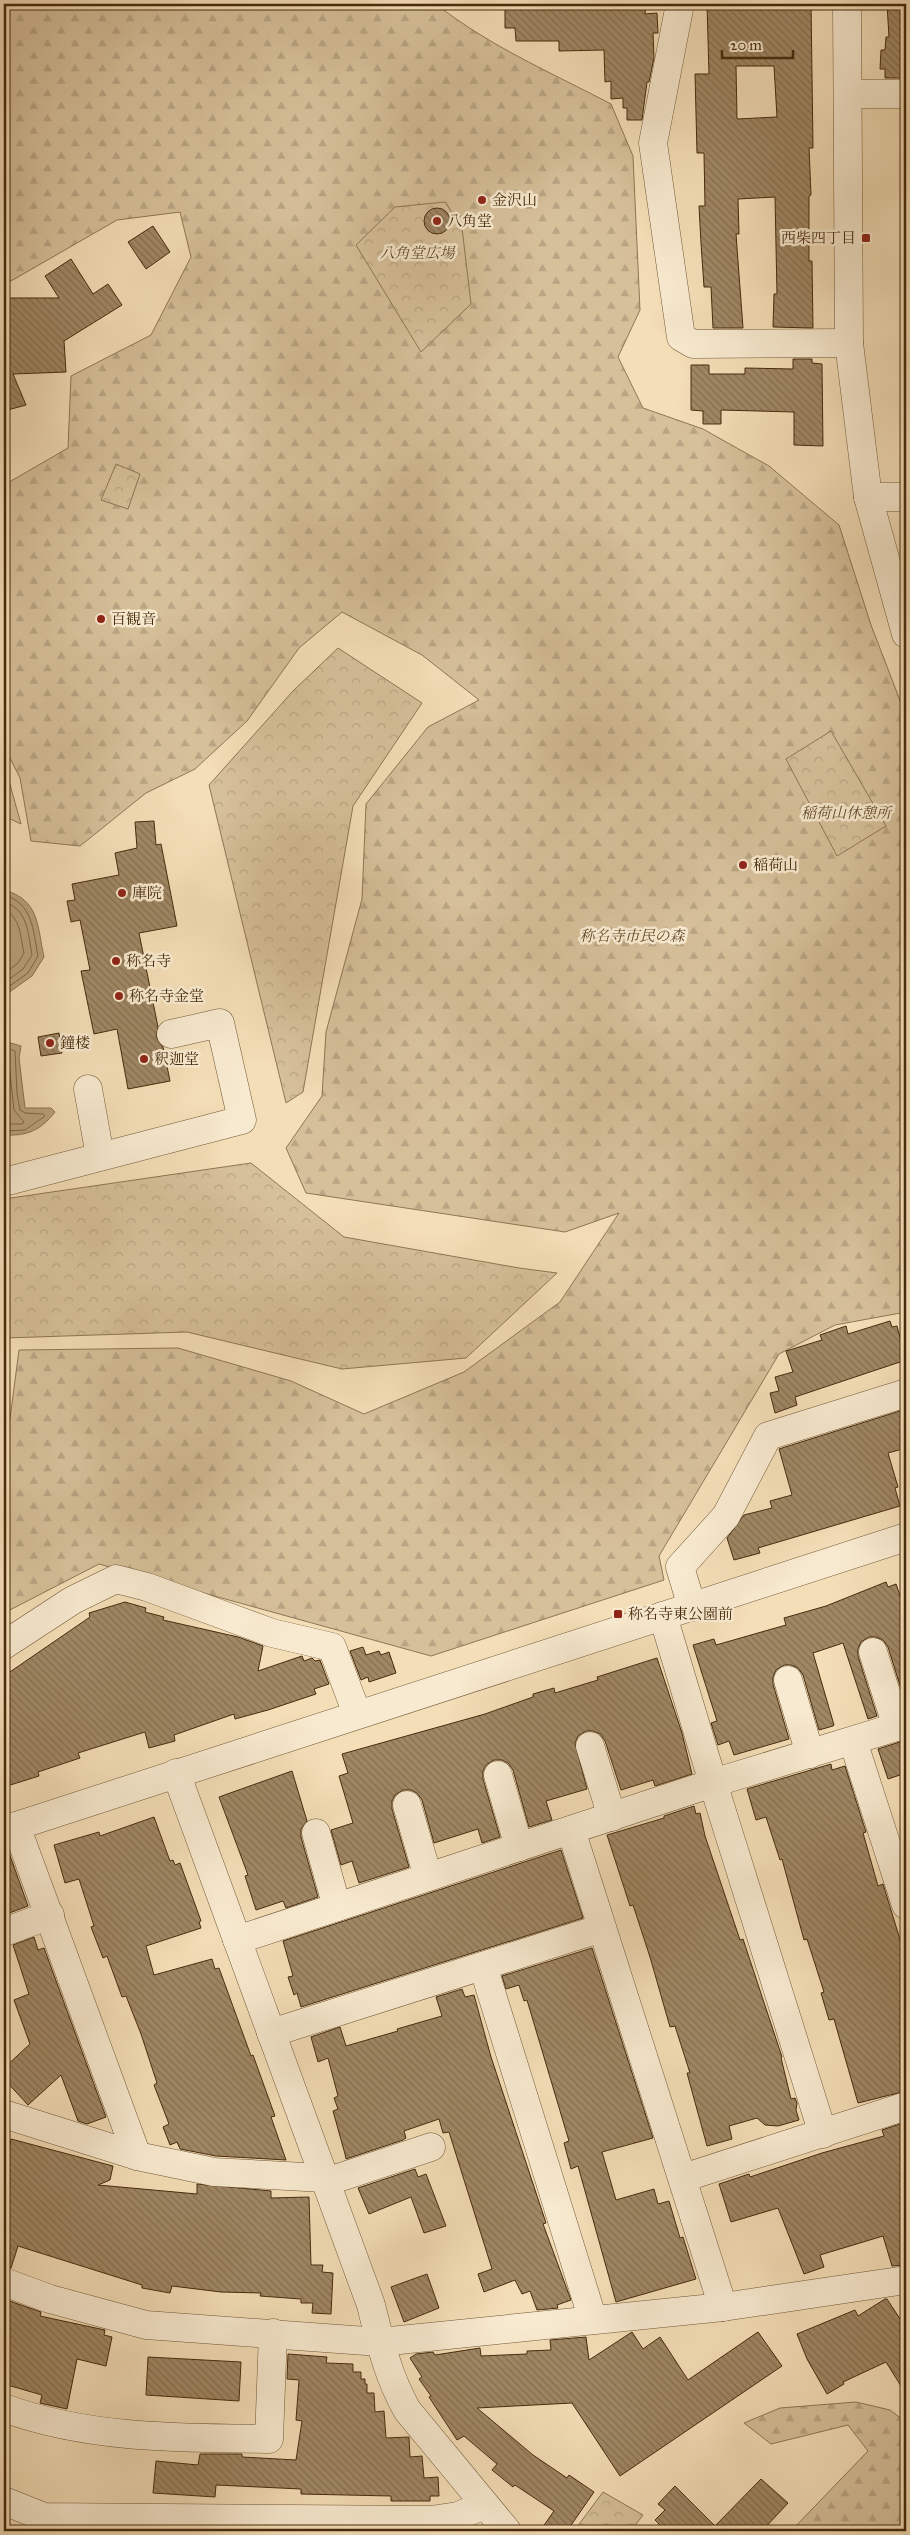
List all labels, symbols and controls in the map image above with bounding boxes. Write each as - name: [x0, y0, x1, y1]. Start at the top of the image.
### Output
- scale bar: [722, 28, 794, 60]
- text: 20 m: [730, 36, 762, 54]
- place label: 金沢山: [492, 191, 537, 209]
- marker: 金沢山: [476, 194, 488, 206]
- place label: 八角堂: [447, 212, 492, 230]
- marker: 八角堂: [431, 215, 443, 227]
- place label: 西柴四丁目: [781, 229, 856, 247]
- marker: 西柴四丁目: [860, 232, 872, 244]
- park label: 八角堂広場: [379, 244, 456, 262]
- place label: 百観音: [111, 610, 156, 628]
- marker: 百観音: [95, 613, 107, 625]
- park label: 稲荷山休憩所: [801, 804, 894, 822]
- place label: 稲荷山: [753, 856, 798, 874]
- marker: 稲荷山: [737, 859, 749, 871]
- place label: 庫院: [132, 884, 162, 902]
- marker: 庫院: [116, 887, 128, 899]
- park label: 称名寺市民の森: [579, 927, 686, 945]
- place label: 称名寺: [126, 952, 171, 970]
- marker: 称名寺: [110, 955, 122, 967]
- place label: 称名寺金堂: [129, 987, 204, 1005]
- marker: 称名寺金堂: [113, 990, 125, 1002]
- place label: 鐘楼: [60, 1034, 90, 1052]
- marker: 鐘楼: [44, 1037, 56, 1049]
- place label: 釈迦堂: [154, 1050, 199, 1068]
- marker: 釈迦堂: [138, 1053, 150, 1065]
- place label: 称名寺東公園前: [628, 1605, 733, 1623]
- marker: 称名寺東公園前: [612, 1608, 624, 1620]

